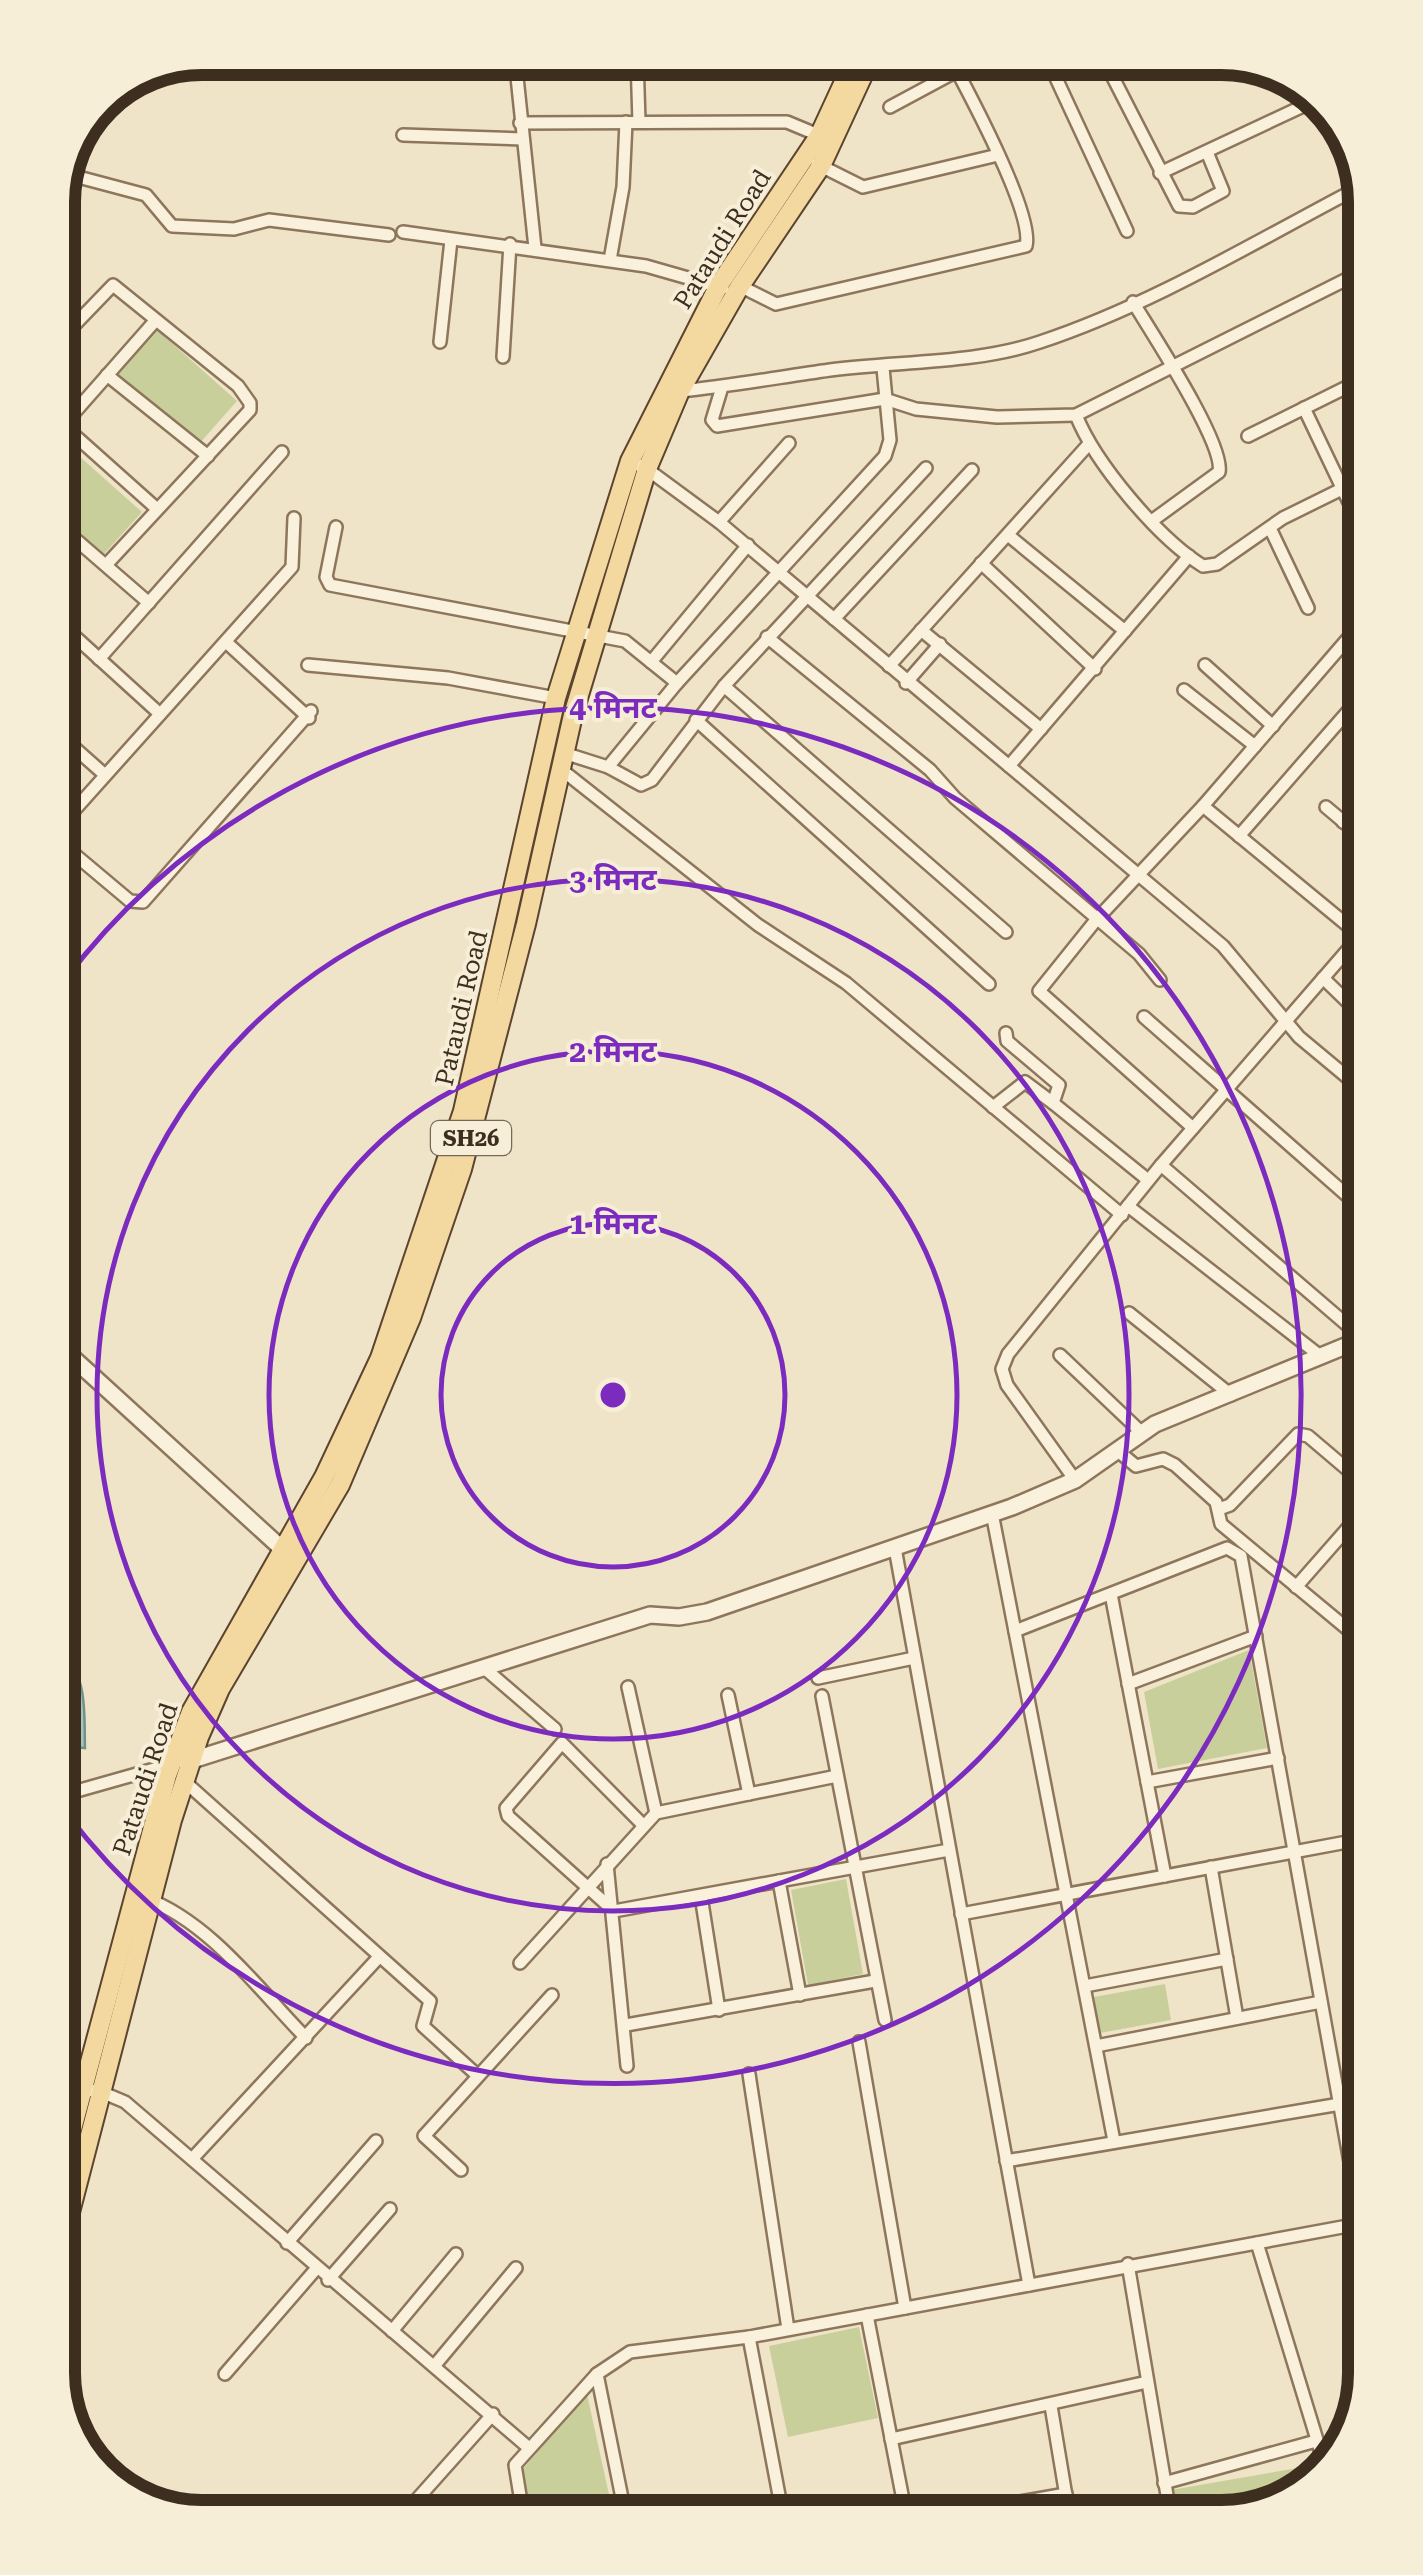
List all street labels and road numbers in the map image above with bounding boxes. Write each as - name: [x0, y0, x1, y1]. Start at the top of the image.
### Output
- street label: Pataudi Road: [668, 164, 777, 314]
- street label: Pataudi Road: [430, 928, 493, 1089]
- road number: SH26: [431, 1121, 511, 1155]
- street label: Pataudi Road: [107, 1699, 184, 1859]

